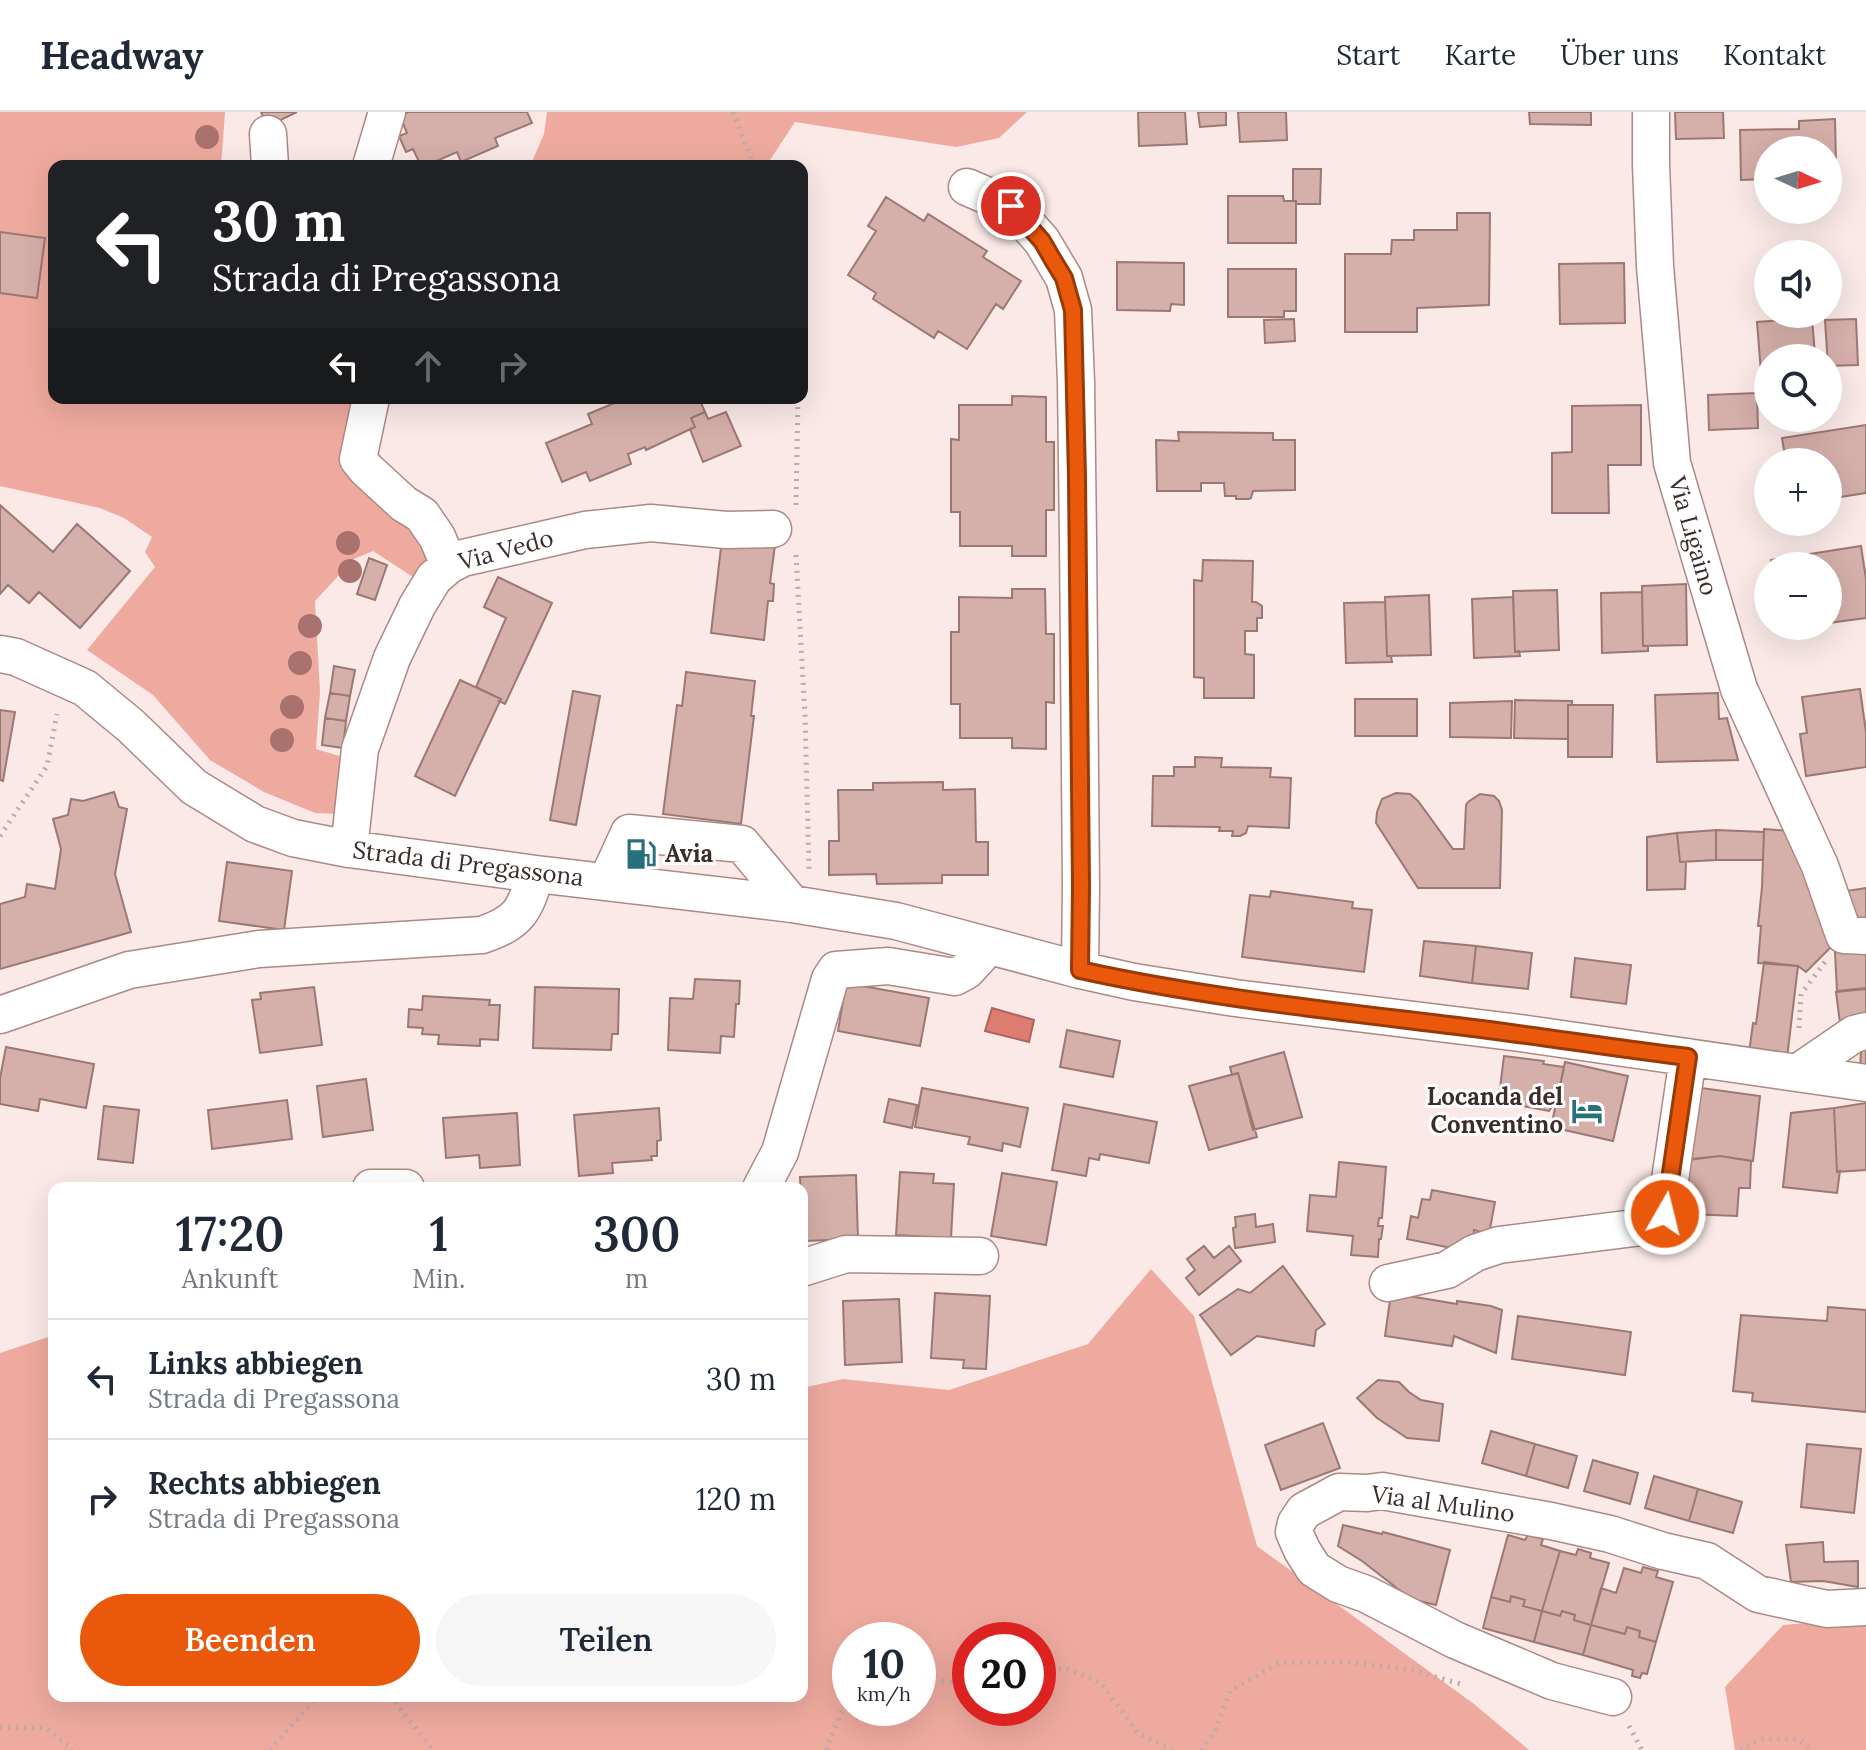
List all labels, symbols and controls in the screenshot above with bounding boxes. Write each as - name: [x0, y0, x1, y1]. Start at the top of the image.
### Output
- text: Headway: [40, 31, 203, 79]
- text: Start: [1336, 37, 1400, 73]
- text: Karte: [1444, 37, 1516, 73]
- text: Über uns: [1560, 37, 1679, 73]
- text: Kontakt: [1723, 37, 1826, 73]
- north arrow: [1754, 136, 1842, 224]
- map controls: [1754, 136, 1842, 640]
- pin: [977, 172, 1045, 240]
- icon: arrive: [989, 184, 1033, 228]
- text: 30 m: [212, 185, 345, 256]
- icon: left: [80, 192, 184, 296]
- button: sound: [1754, 240, 1842, 328]
- text: Strada di Pregassona: [212, 255, 561, 301]
- icon: left: [322, 344, 366, 388]
- icon: ahead: [406, 344, 450, 388]
- icon: right: [490, 344, 534, 388]
- button: search: [1754, 344, 1842, 432]
- button: +: [1754, 448, 1842, 536]
- street label: Via Ligaino: [1661, 472, 1725, 599]
- street label: Via Vedo: [454, 522, 557, 577]
- button: −: [1754, 552, 1842, 640]
- street label: Strada di Pregassona: [351, 834, 585, 893]
- fuel station icon: Avia: [624, 837, 658, 871]
- place label: Avia: [665, 838, 714, 869]
- place label: Locanda del Conventino: [1427, 1081, 1563, 1140]
- hotel icon: Locanda del Conventino: [1570, 1094, 1604, 1128]
- position arrow: [1623, 1172, 1707, 1256]
- text: 17:20: [176, 1203, 285, 1264]
- text: 1: [429, 1203, 448, 1264]
- text: 300: [593, 1203, 680, 1264]
- text: Ankunft: [182, 1262, 278, 1295]
- text: Min.: [412, 1262, 466, 1295]
- text: m: [625, 1262, 648, 1295]
- text: Links abbiegen: [148, 1344, 363, 1382]
- icon: left: [80, 1357, 124, 1401]
- text: 30 m: [706, 1360, 776, 1398]
- text: Strada di Pregassona: [148, 1382, 400, 1415]
- text: Rechts abbiegen: [148, 1464, 381, 1502]
- icon: right: [80, 1477, 124, 1521]
- street label: Via al Mulino: [1369, 1478, 1517, 1529]
- text: 120 m: [696, 1480, 776, 1518]
- text: Strada di Pregassona: [148, 1502, 400, 1535]
- button: Beenden: [80, 1594, 420, 1686]
- button: Teilen: [436, 1594, 776, 1686]
- speed limit sign: 20: [952, 1622, 1056, 1726]
- text: 10: [863, 1638, 905, 1689]
- text: km/h: [857, 1681, 911, 1706]

